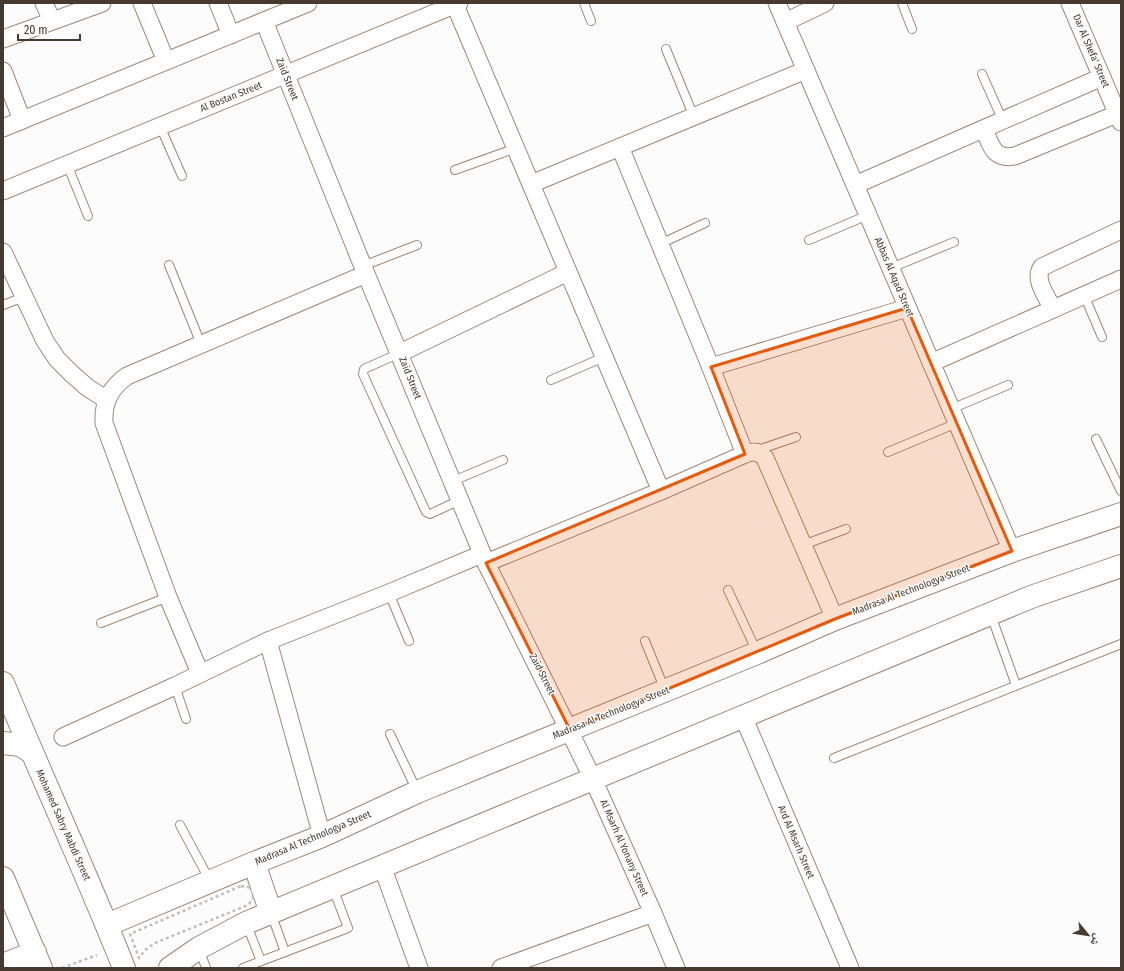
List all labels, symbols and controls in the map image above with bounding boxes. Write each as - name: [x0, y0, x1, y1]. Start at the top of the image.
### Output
- street label: Dar Al Shefa' Street: [1070, 13, 1112, 90]
- scale bar: [18, 16, 80, 42]
- text: 20 m: [24, 23, 48, 37]
- street label: Zaid Street: [273, 56, 301, 102]
- street label: Al Bostan Street: [198, 79, 264, 115]
- street label: Abbas Al Aqad Street: [872, 235, 916, 319]
- street label: Zaid Street: [396, 355, 424, 401]
- street label: Madrasa Al Technologya Street: [851, 562, 972, 618]
- street label: Zaid Street: [527, 652, 558, 697]
- street label: Madrasa Al Technologya Street: [551, 684, 672, 742]
- street label: Mohamed Sabry Mabdi Street: [33, 768, 93, 883]
- street label: Al Msarh Al Yonany Street: [597, 798, 651, 899]
- street label: Ard Al Msarh Street: [775, 804, 817, 881]
- street label: Madrasa Al Technologya Street: [253, 808, 373, 868]
- north arrow: [1068, 915, 1108, 955]
- text: ش: [1087, 931, 1105, 948]

